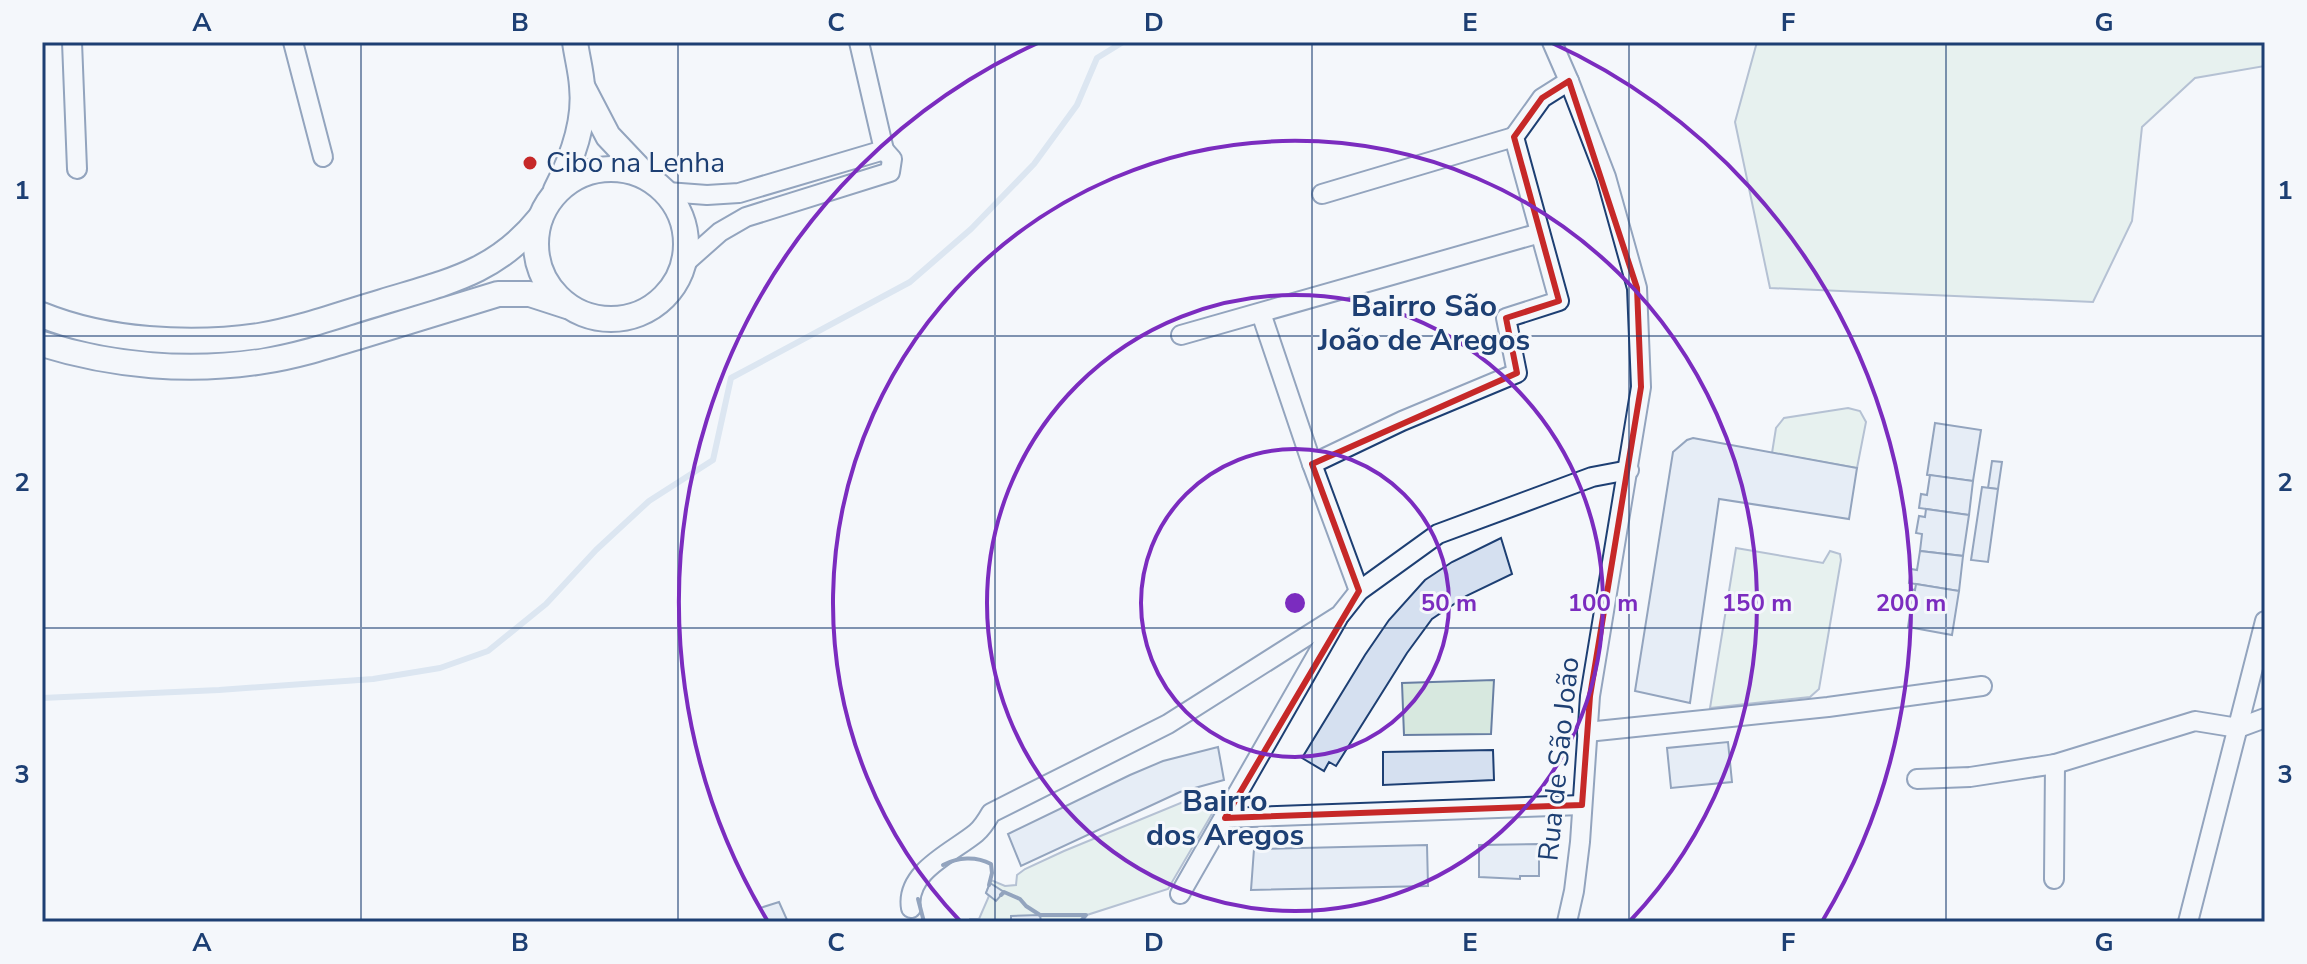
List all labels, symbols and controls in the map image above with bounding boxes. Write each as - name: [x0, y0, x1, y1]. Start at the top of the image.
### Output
- text: A: [192, 5, 212, 40]
- text: B: [511, 5, 529, 40]
- text: C: [827, 5, 845, 40]
- text: D: [1144, 5, 1164, 40]
- text: E: [1462, 5, 1478, 40]
- text: F: [1781, 5, 1795, 40]
- text: G: [2094, 5, 2114, 40]
- place label: Cibo na Lenha: [546, 144, 725, 182]
- marker: Cibo na Lenha: [521, 154, 539, 172]
- text: 1: [14, 173, 30, 208]
- text: 1: [2277, 173, 2293, 208]
- district label: Bairro São João de Aregos: [1317, 286, 1530, 361]
- text: 2: [14, 465, 30, 500]
- text: 2: [2277, 465, 2293, 500]
- text: 50 m: [1421, 587, 1477, 619]
- text: 100 m: [1568, 587, 1638, 619]
- text: 150 m: [1722, 587, 1792, 619]
- text: 200 m: [1876, 587, 1946, 619]
- centre of rings: [1281, 589, 1309, 617]
- street label: Rua de São João: [1529, 655, 1589, 863]
- text: 3: [14, 757, 30, 792]
- text: 3: [2277, 757, 2293, 792]
- district label: Bairro dos Aregos: [1146, 781, 1304, 856]
- text: A: [192, 925, 212, 960]
- text: B: [511, 925, 529, 960]
- text: C: [827, 925, 845, 960]
- text: D: [1144, 925, 1164, 960]
- text: E: [1462, 925, 1478, 960]
- text: F: [1781, 925, 1795, 960]
- text: G: [2094, 925, 2114, 960]

